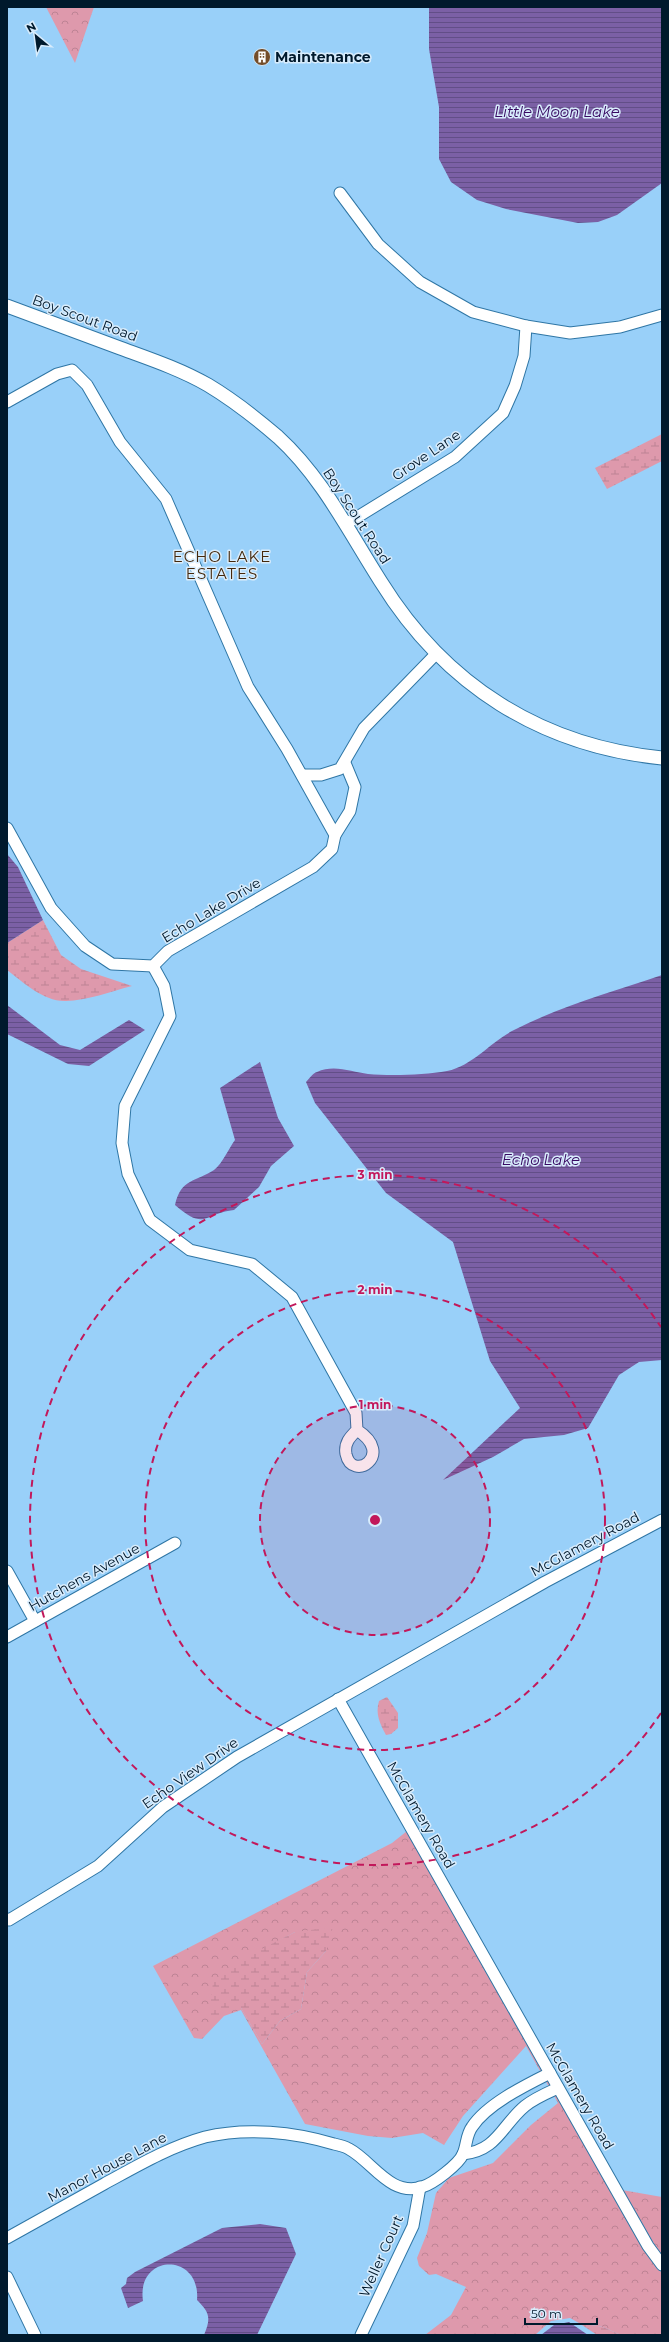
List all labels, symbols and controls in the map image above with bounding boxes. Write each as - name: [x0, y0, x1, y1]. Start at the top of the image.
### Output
- north arrow: [16, 16, 56, 56]
- text: N: [24, 19, 38, 36]
- building icon: Maintenance: [252, 47, 272, 67]
- place label: Maintenance: [275, 48, 371, 66]
- water label: Little Moon Lake: [494, 102, 620, 121]
- street label: Boy Scout Road: [30, 291, 140, 345]
- street label: Grove Lane: [388, 426, 464, 484]
- street label: Boy Scout Road: [319, 465, 395, 567]
- district label: ECHO LAKE ESTATES: [173, 547, 271, 583]
- street label: Echo Lake Drive: [158, 873, 264, 947]
- water label: Echo Lake: [502, 1150, 580, 1169]
- text: 3 min: [357, 1167, 393, 1182]
- text: 2 min: [358, 1282, 392, 1297]
- text: 1 min: [359, 1397, 391, 1412]
- street label: McGlamery Road: [527, 1508, 643, 1580]
- centre of rings: [368, 1513, 382, 1527]
- street label: Hutchens Avenue: [25, 1539, 143, 1615]
- street label: Echo View Drive: [138, 1733, 242, 1813]
- street label: McGlamery Road: [383, 1758, 459, 1872]
- street label: McGlamery Road: [542, 2039, 618, 2153]
- street label: Manor House Lane: [44, 2128, 170, 2206]
- street label: Weller Court: [355, 2212, 407, 2300]
- scale bar: [525, 2300, 597, 2326]
- text: 50 m: [531, 2306, 562, 2321]

